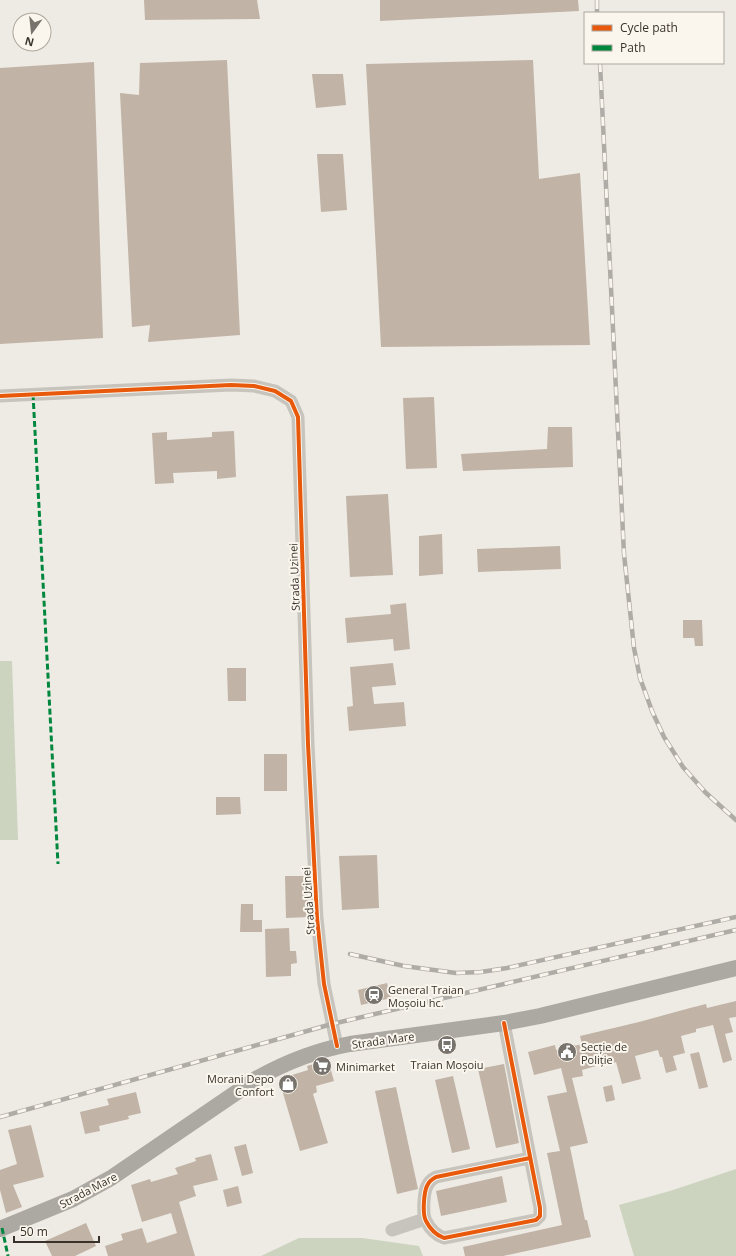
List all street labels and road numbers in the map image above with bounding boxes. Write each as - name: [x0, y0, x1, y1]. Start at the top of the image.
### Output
- street label: Strada Uzinei: [285, 543, 303, 611]
- street label: Strada Uzinei: [298, 867, 318, 935]
- street label: Strada Mare: [351, 1028, 415, 1052]
- street label: Strada Mare: [57, 1169, 119, 1211]

